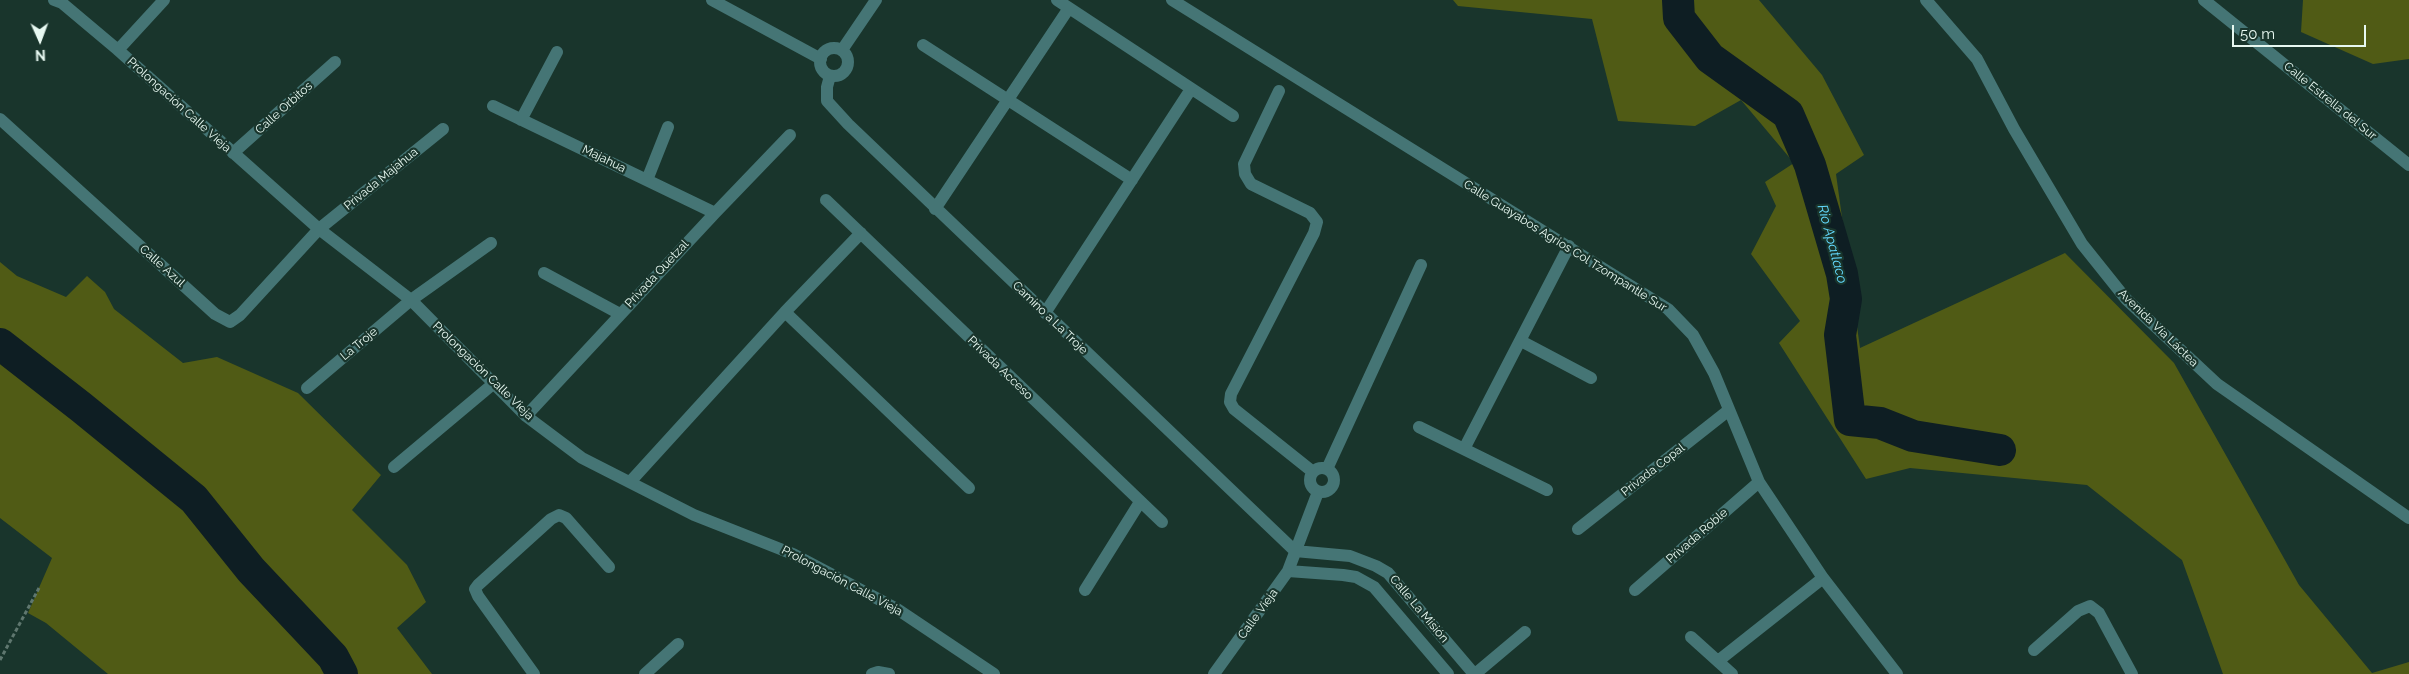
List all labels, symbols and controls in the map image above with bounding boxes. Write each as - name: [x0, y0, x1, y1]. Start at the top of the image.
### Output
- north arrow: [15, 15, 65, 65]
- scale bar: [2234, 15, 2368, 47]
- text: 50 m: [2240, 25, 2275, 43]
- text: N: [35, 47, 46, 63]
- street label: Prolongación Calle Vieja: [124, 55, 234, 155]
- street label: Calle Estrella del Sur: [2281, 59, 2379, 143]
- street label: Calle Orbitos: [253, 79, 315, 137]
- street label: Majahua: [580, 142, 628, 176]
- street label: Privada Majahua: [341, 145, 421, 213]
- street label: Calle Guayabos Agrios Col Tzompantle Sur: [1461, 177, 1669, 315]
- water label: Rio Apatlaco: [1813, 203, 1851, 285]
- street label: Privada Quetzal: [622, 237, 692, 311]
- street label: Calle Azul: [136, 242, 188, 290]
- street label: Camino a La Troje: [1009, 278, 1091, 358]
- street label: Avenida Vía Láctea: [2115, 286, 2201, 370]
- street label: Prolongación Calle Vieja: [430, 319, 536, 423]
- street label: La Troje: [338, 324, 380, 364]
- street label: Privada Acceso: [964, 333, 1036, 403]
- street label: Privada Copal: [1618, 441, 1688, 499]
- street label: Privada Roble: [1663, 505, 1731, 567]
- street label: Prolongación Calle Vieja: [779, 543, 905, 619]
- street label: Calle La Misión: [1387, 572, 1451, 646]
- street label: Calle Vieja: [1235, 586, 1281, 642]

